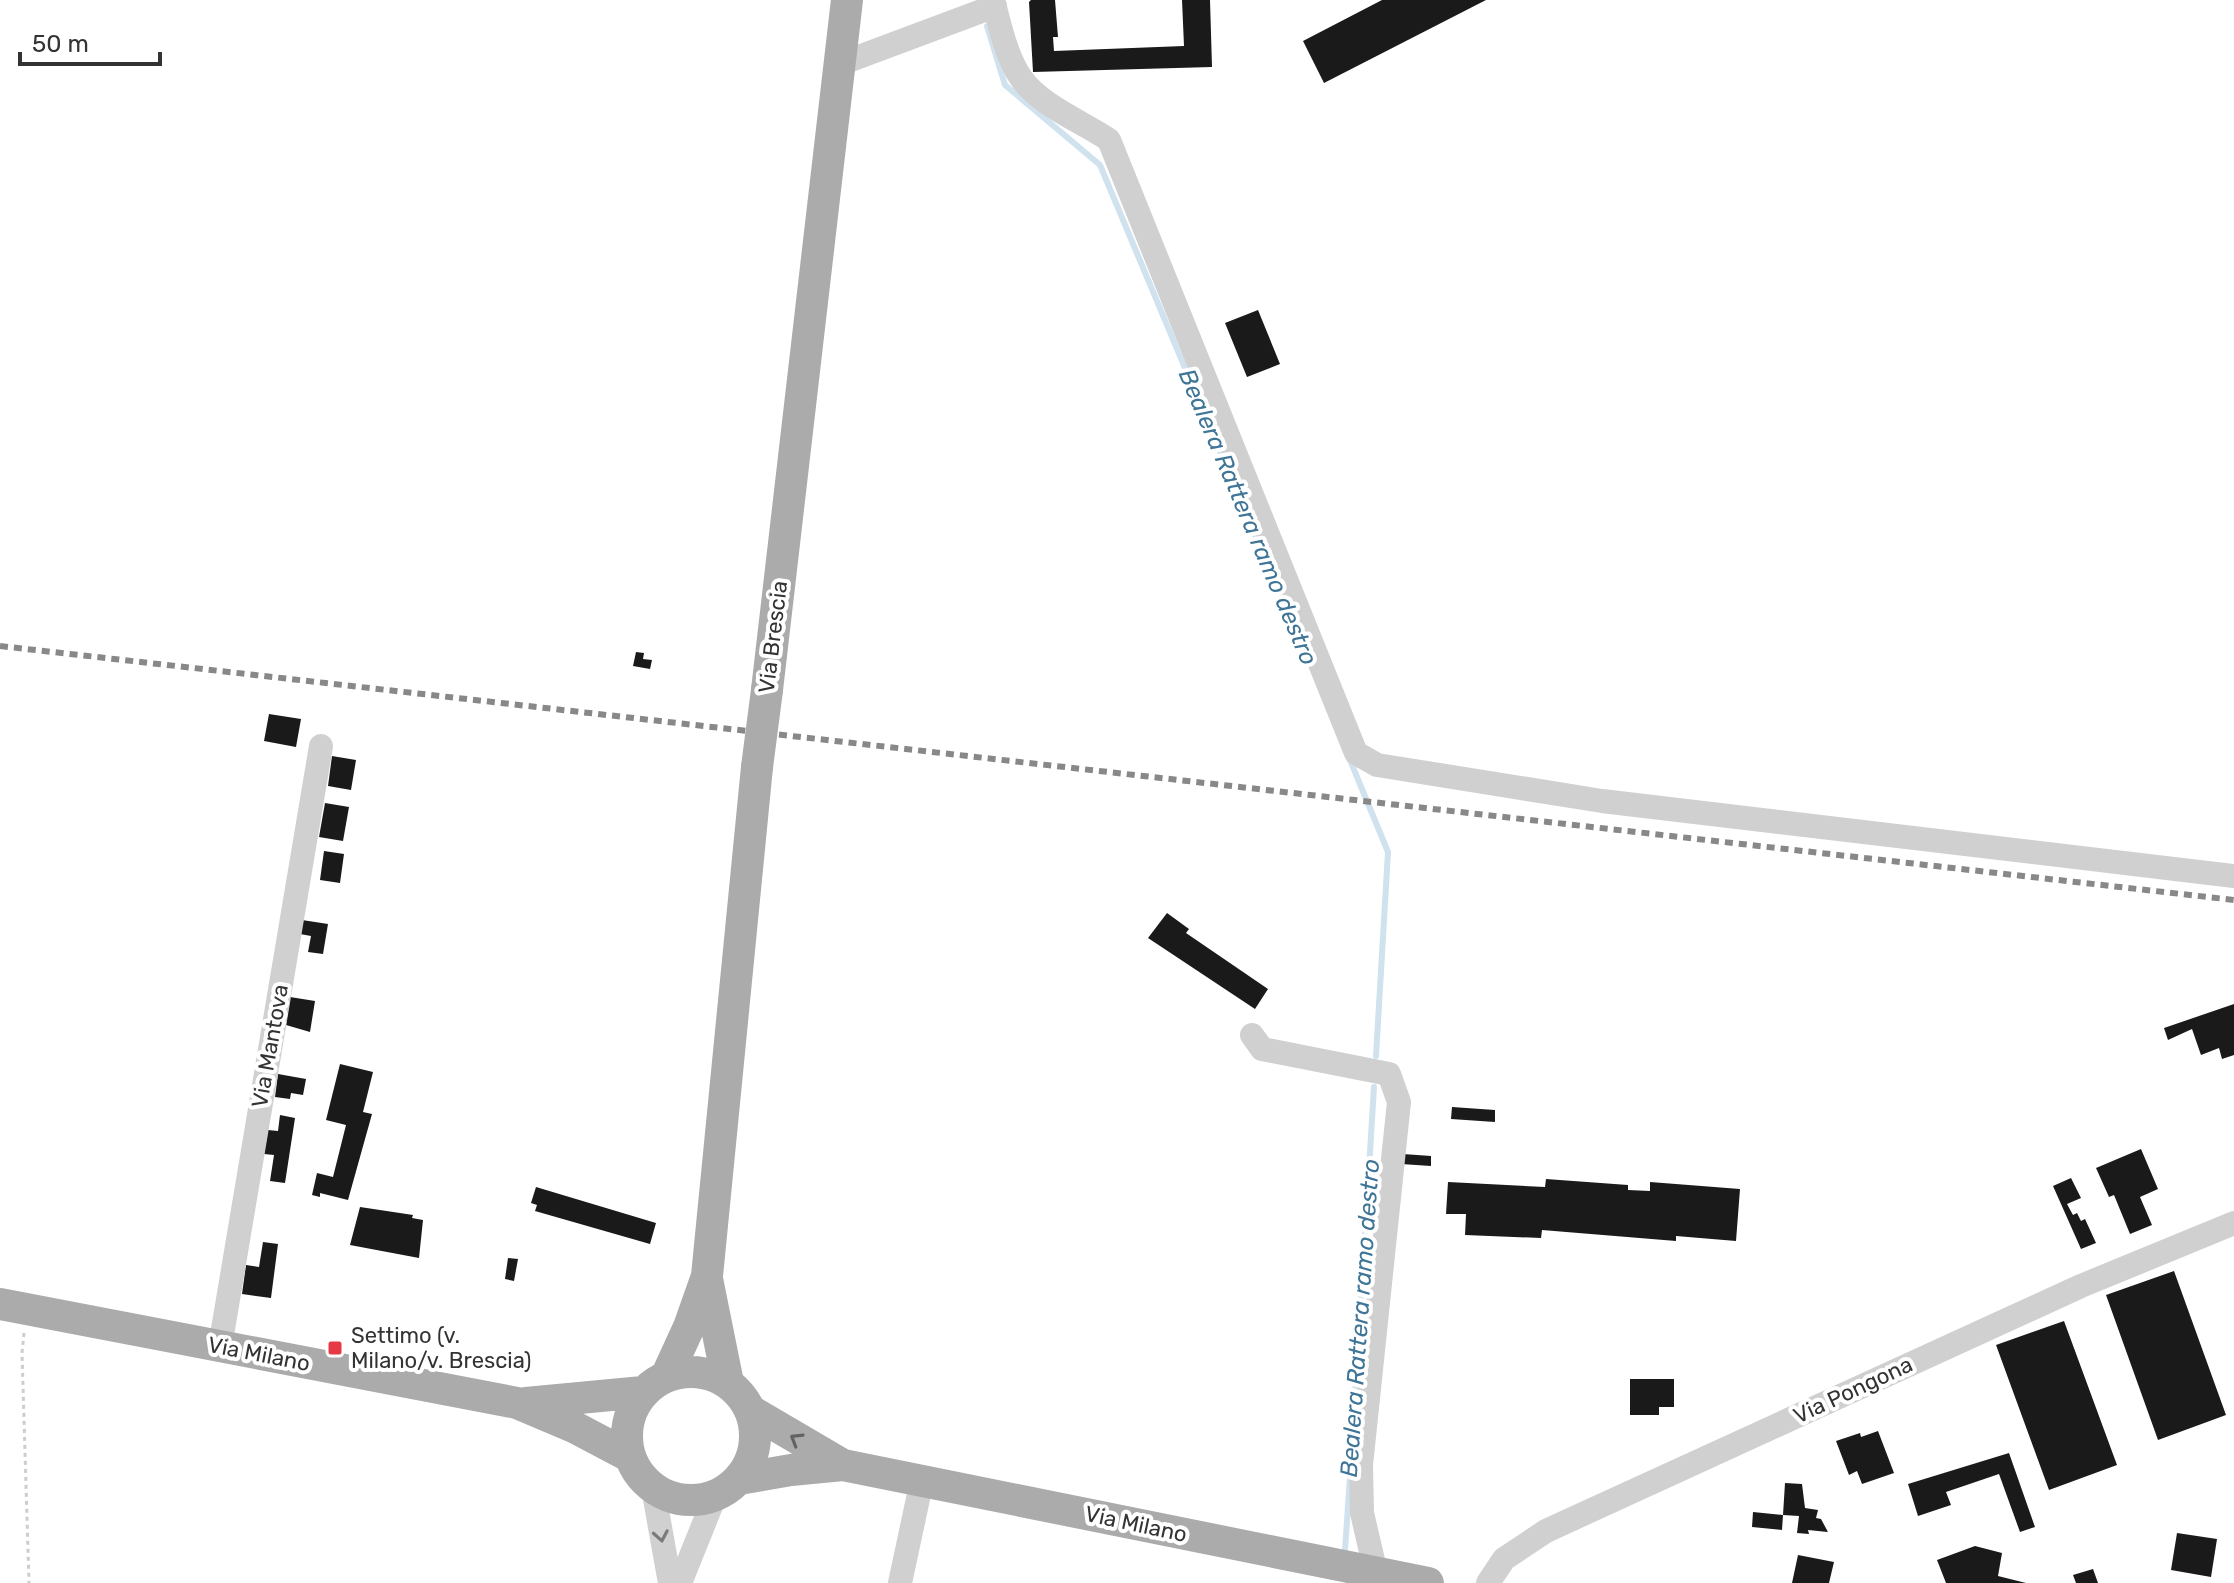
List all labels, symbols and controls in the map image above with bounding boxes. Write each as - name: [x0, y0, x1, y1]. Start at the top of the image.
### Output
- scale bar: [20, 16, 160, 66]
- text: 50 m: [32, 30, 89, 58]
- water label: Bealera Rattera ramo destro: [1173, 365, 1323, 669]
- street label: Via Brescia: [753, 579, 793, 695]
- street label: Via Mantova: [246, 982, 294, 1110]
- water label: Bealera Rattera ramo destro: [1335, 1158, 1385, 1478]
- place label: Settimo (v. Milano/v. Brescia): [351, 1322, 531, 1374]
- street label: Via Milano: [206, 1331, 312, 1377]
- marker: Settimo (v. Milano/v. Brescia): [326, 1339, 344, 1357]
- street label: Via Pongona: [1789, 1351, 1917, 1429]
- one-way arrow: [790, 1433, 805, 1449]
- street label: Via Milano: [1083, 1500, 1189, 1548]
- one-way arrow: [652, 1529, 669, 1542]

